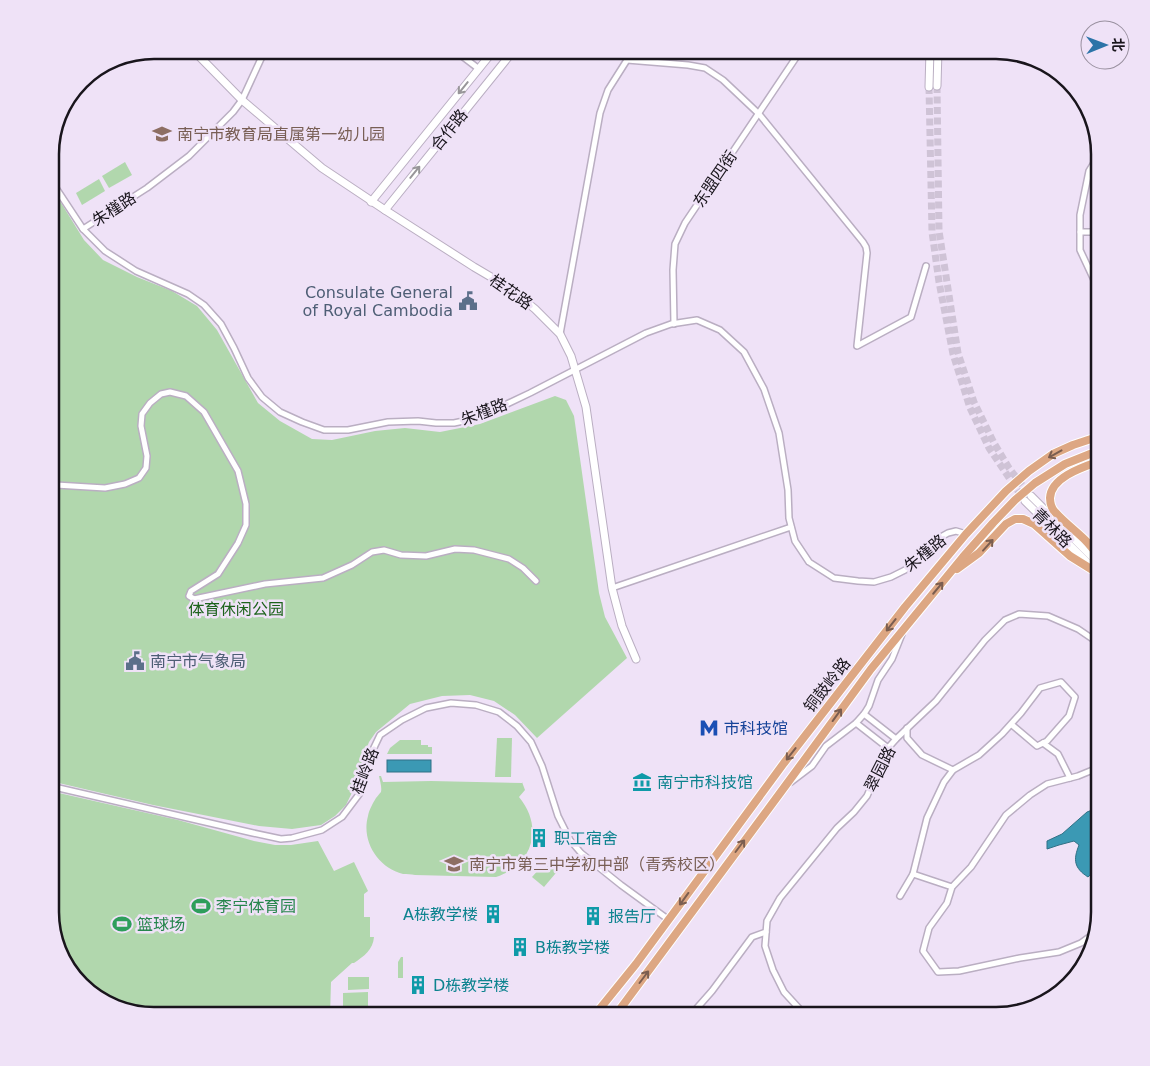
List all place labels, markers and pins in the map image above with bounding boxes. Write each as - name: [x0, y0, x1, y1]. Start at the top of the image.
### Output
- school or university icon: 南宁市教育局直属第一幼儿园: [151, 123, 173, 145]
- place label: 南宁市教育局直属第一幼儿园: [177, 125, 385, 144]
- place label: Consulate General of Royal Cambodia: [303, 283, 453, 320]
- public building icon: Consulate General of Royal Cambodia: [457, 290, 479, 312]
- public building icon: 南宁市气象局: [124, 650, 146, 672]
- place label: 南宁市气象局: [150, 652, 246, 671]
- metro station icon: 市科技馆: [698, 717, 720, 739]
- place label: 市科技馆: [724, 719, 788, 738]
- museum icon: 南宁市科技馆: [631, 771, 653, 793]
- place label: 南宁市科技馆: [657, 773, 753, 792]
- building icon: 职工宿舍: [528, 827, 550, 849]
- place label: 职工宿舍: [554, 829, 618, 848]
- school or university icon: 南宁市第三中学初中部（青秀校区）: [443, 853, 465, 875]
- place label: 南宁市第三中学初中部（青秀校区）: [469, 855, 725, 874]
- sports icon: 李宁体育园: [190, 895, 212, 917]
- place label: 李宁体育园: [216, 897, 296, 916]
- building icon: A栋教学楼: [482, 903, 504, 925]
- place label: A栋教学楼: [403, 905, 478, 924]
- building icon: 报告厅: [582, 905, 604, 927]
- place label: 报告厅: [608, 907, 656, 926]
- sports icon: 篮球场: [111, 913, 133, 935]
- place label: 篮球场: [137, 915, 185, 934]
- building icon: B栋教学楼: [509, 936, 531, 958]
- place label: B栋教学楼: [535, 938, 610, 957]
- building icon: D栋教学楼: [407, 974, 429, 996]
- place label: D栋教学楼: [433, 976, 509, 995]

